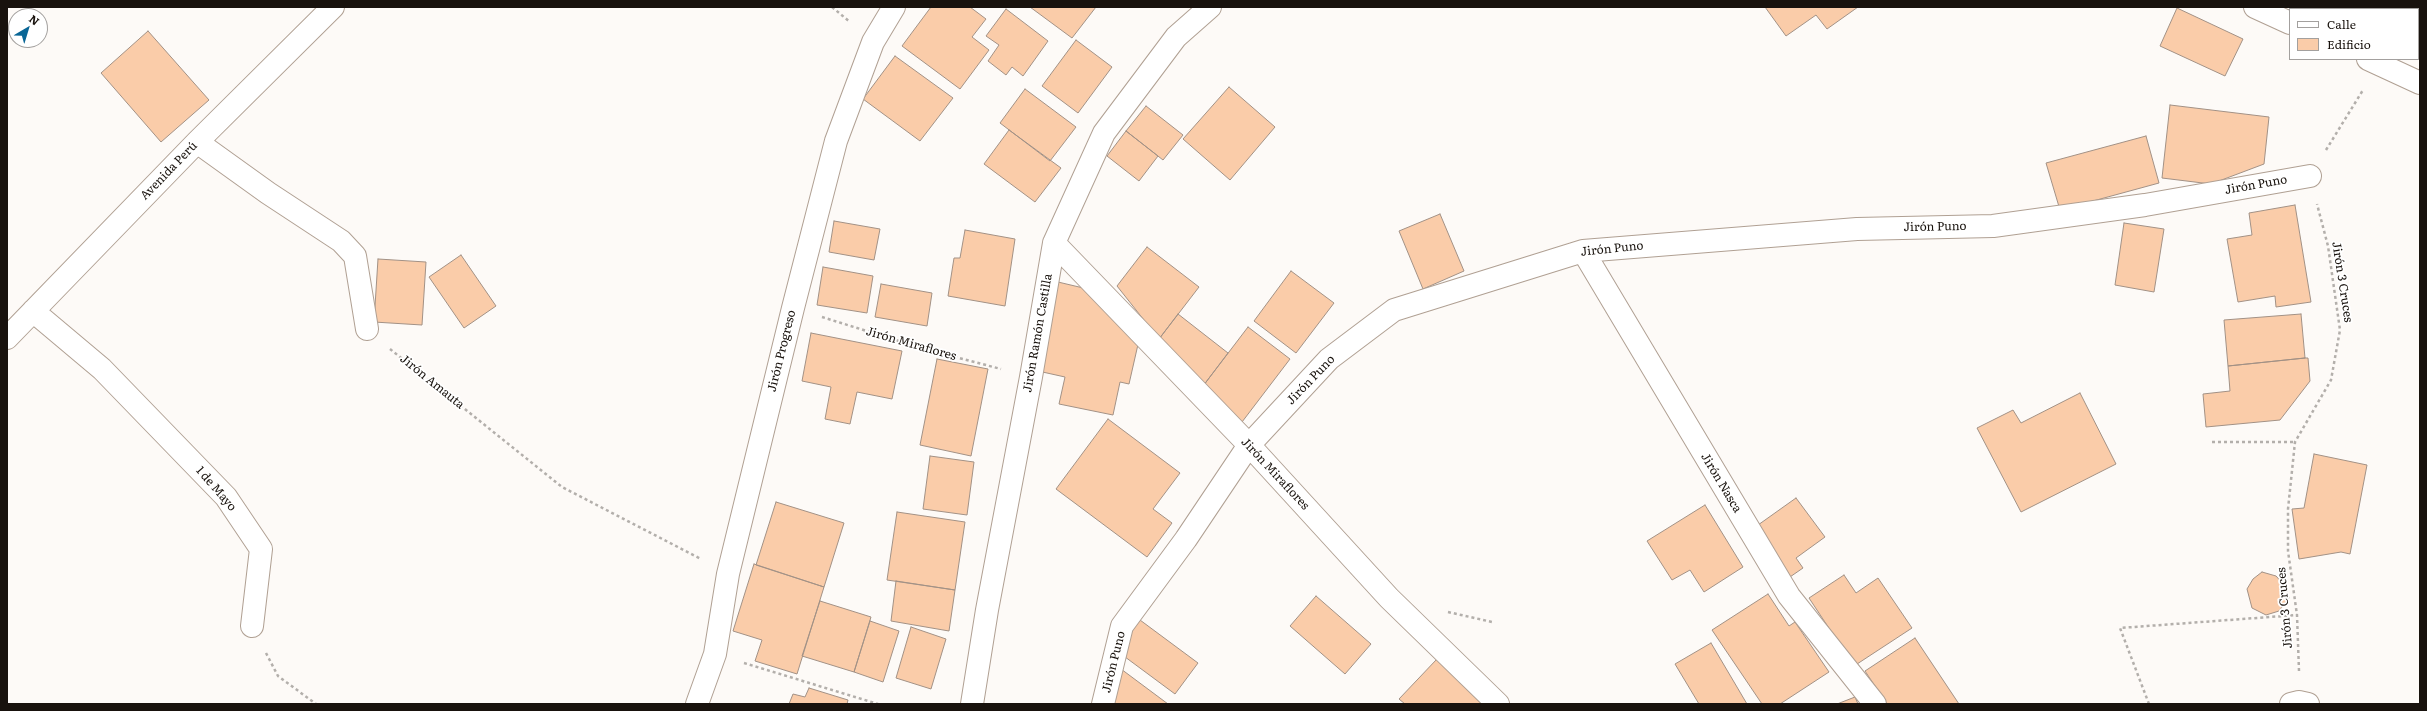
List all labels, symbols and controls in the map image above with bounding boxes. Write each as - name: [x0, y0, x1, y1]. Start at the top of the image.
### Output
- north arrow: [8, 8, 48, 48]
- legend: [2289, 8, 2419, 60]
- text: N: [26, 10, 43, 28]
- text: Calle: [2327, 15, 2356, 33]
- text: Edificio: [2327, 35, 2371, 53]
- street label: Avenida Perú: [138, 139, 200, 203]
- street label: Jirón Puno: [2224, 172, 2288, 198]
- street label: Jirón Puno: [1903, 219, 1967, 235]
- street label: Jirón Puno: [1580, 239, 1644, 259]
- street label: Jirón 3 Cruces: [2329, 241, 2355, 323]
- street label: Jirón Ramón Castilla: [1020, 272, 1056, 394]
- street label: Jirón Progreso: [765, 309, 799, 393]
- street label: Jirón Miraflores: [864, 324, 958, 364]
- street label: Jirón Amauta: [397, 352, 467, 412]
- street label: Jirón Puno: [1284, 352, 1338, 408]
- street label: Jirón Miraflores: [1238, 435, 1312, 513]
- street label: Jirón Nasca: [1698, 451, 1744, 515]
- street label: 1 de Mayo: [193, 464, 239, 514]
- street label: Jirón 3 Cruces: [2274, 567, 2296, 649]
- street label: Jirón Puno: [1099, 630, 1129, 694]

